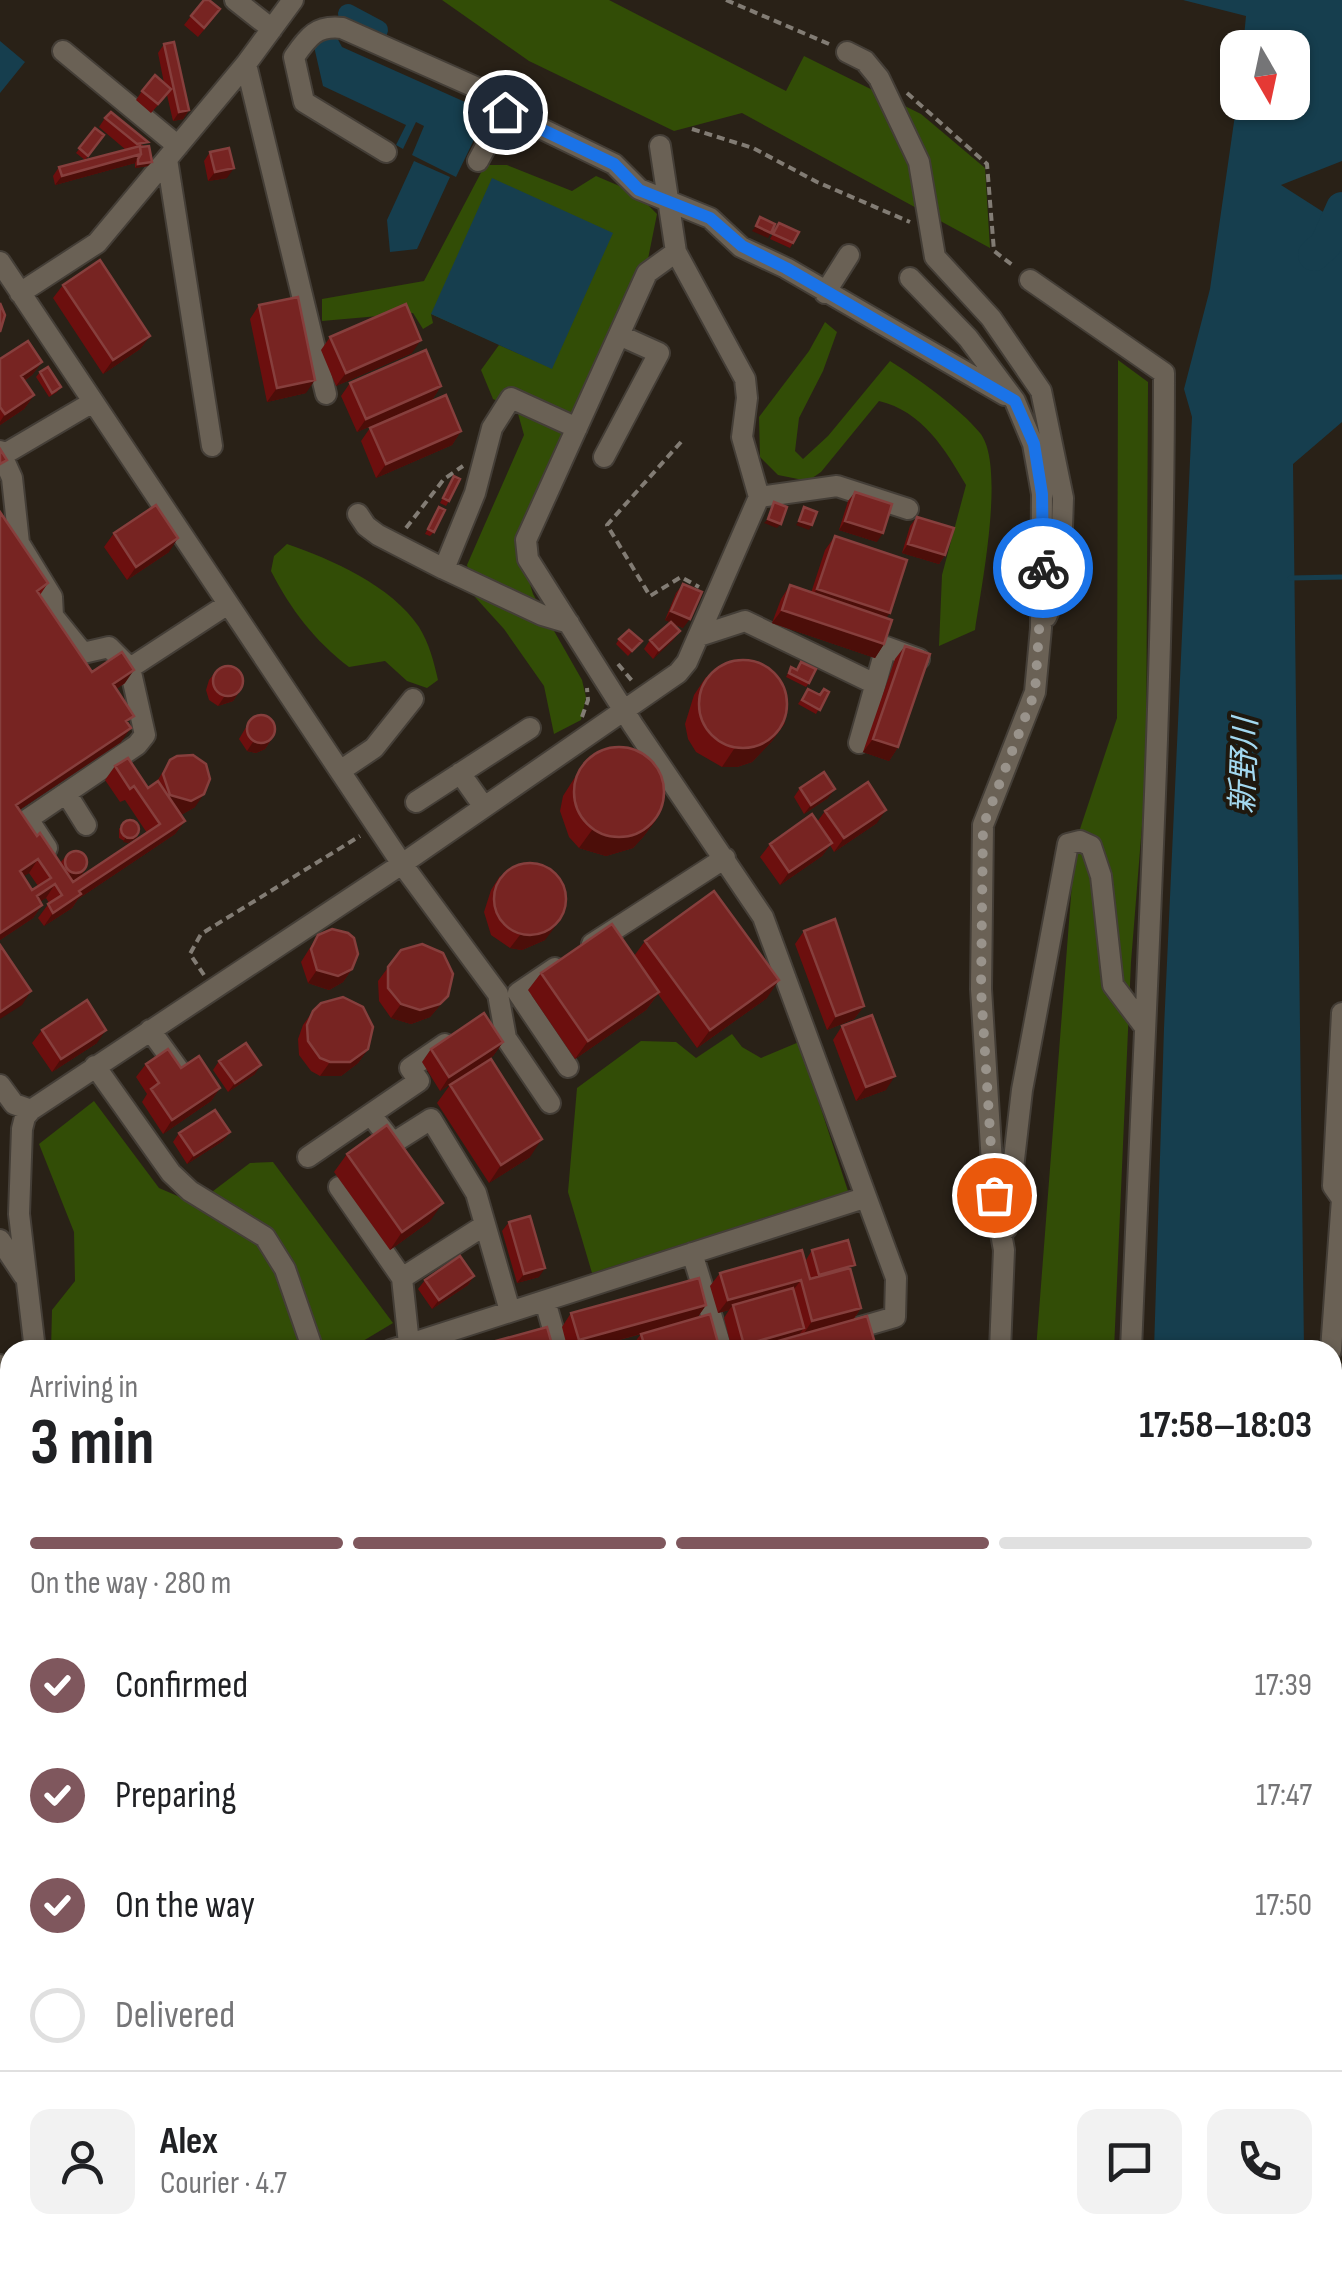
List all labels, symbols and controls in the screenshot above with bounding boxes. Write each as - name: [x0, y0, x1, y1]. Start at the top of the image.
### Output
- north arrow: [1220, 30, 1310, 120]
- map controls: [1220, 30, 1310, 120]
- pin: [463, 70, 548, 155]
- icon: home: [478, 85, 533, 140]
- courier: [993, 518, 1093, 618]
- icon: bike: [1016, 541, 1071, 596]
- water label: 新野川: [1224, 714, 1266, 815]
- pin: [952, 1153, 1037, 1238]
- icon: bag: [967, 1168, 1022, 1223]
- text: Arriving in: [30, 1368, 138, 1407]
- text: 17:58–18:03: [1139, 1403, 1312, 1448]
- text: 3 min: [30, 1405, 154, 1483]
- text: On the way · 280 m: [30, 1564, 231, 1603]
- icon: check: [30, 1658, 85, 1713]
- text: Confirmed: [115, 1663, 248, 1708]
- text: 17:39: [1255, 1666, 1312, 1705]
- icon: check: [30, 1768, 85, 1823]
- text: Preparing: [115, 1773, 236, 1818]
- text: 17:47: [1256, 1776, 1312, 1815]
- icon: check: [30, 1878, 85, 1933]
- text: On the way: [115, 1883, 255, 1928]
- text: 17:50: [1255, 1886, 1312, 1925]
- text: Delivered: [115, 1993, 235, 2038]
- button: person: [30, 2109, 135, 2214]
- button: chat: [1077, 2109, 1182, 2214]
- button: phone: [1207, 2109, 1312, 2214]
- text: Alex: [160, 2119, 218, 2164]
- text: Courier · 4.7: [160, 2164, 287, 2203]

